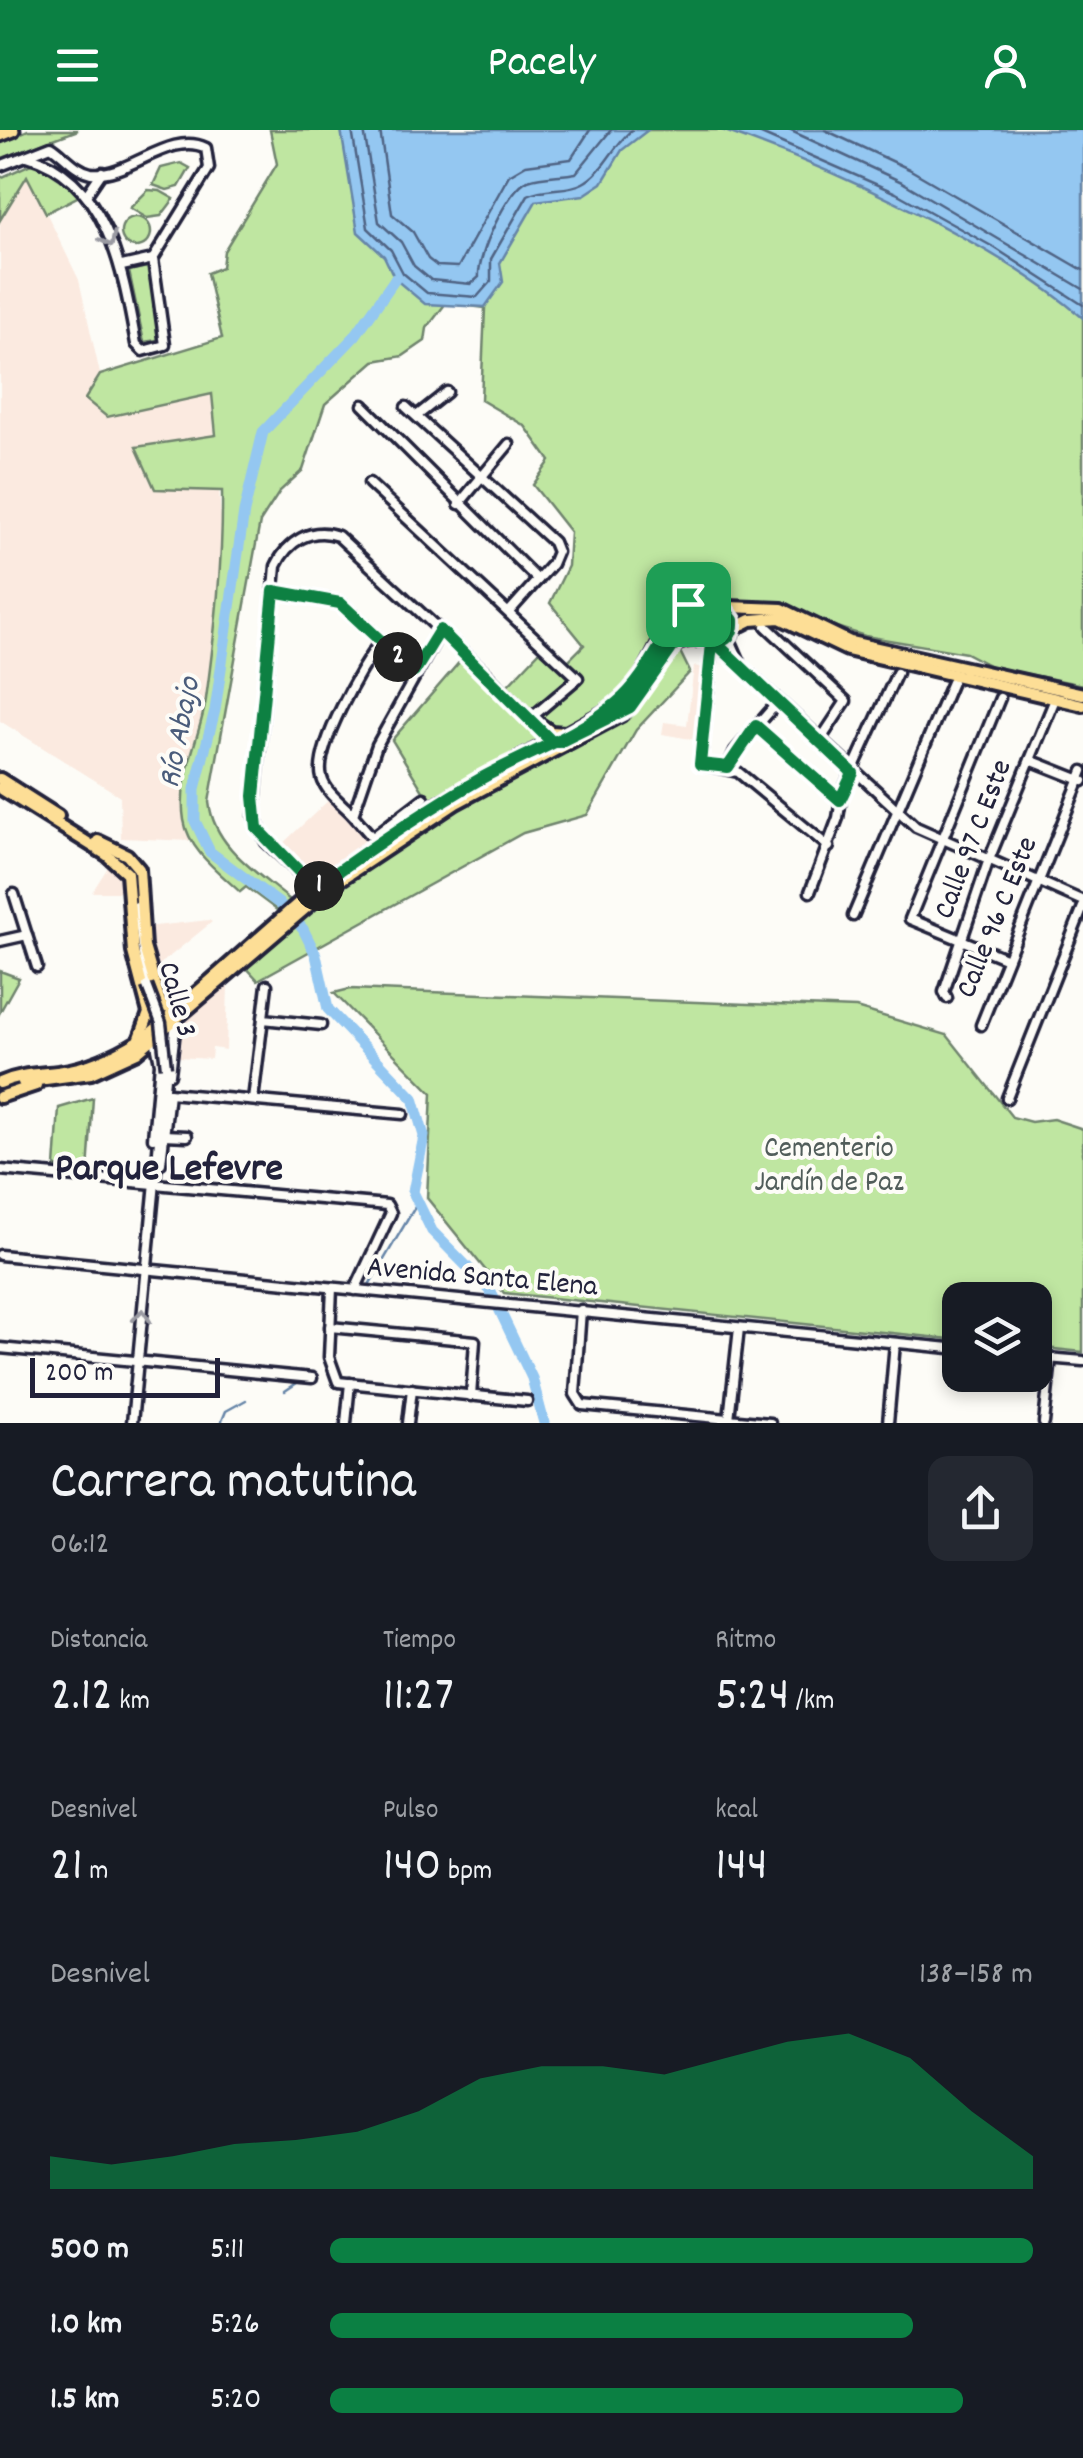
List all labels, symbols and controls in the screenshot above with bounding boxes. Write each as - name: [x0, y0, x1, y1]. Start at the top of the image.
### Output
- text: Pacely: [487, 33, 596, 97]
- icon: menu: [50, 38, 105, 93]
- icon: person: [978, 38, 1033, 93]
- one-way arrow: [97, 229, 116, 247]
- pin: [646, 562, 731, 647]
- icon: arrive: [661, 577, 716, 632]
- pin: 2: [373, 632, 423, 682]
- text: 2: [392, 637, 404, 677]
- water label: Río Abajo: [149, 672, 216, 792]
- street label: Calle 97 C Este: [925, 754, 1025, 926]
- street label: Calle 96 C Este: [947, 831, 1051, 1005]
- pin: 1: [294, 861, 344, 911]
- text: 1: [316, 866, 322, 906]
- street label: Calle 3: [144, 957, 206, 1043]
- park label: Cementerio Jardín de Paz: [754, 1129, 904, 1206]
- district label: Parque Lefevre: [55, 1143, 283, 1200]
- street label: Avenida Santa Elena: [365, 1247, 600, 1311]
- map controls: [942, 1282, 1052, 1392]
- button: layers: [942, 1282, 1052, 1392]
- one-way arrow: [130, 1307, 152, 1323]
- scale bar: [30, 1353, 220, 1398]
- text: 200 m: [45, 1355, 113, 1395]
- text: Carrera matutina: [50, 1446, 416, 1525]
- button: share: [928, 1456, 1033, 1561]
- text: 06:12: [50, 1523, 109, 1569]
- text: Distancia: [50, 1622, 147, 1662]
- text: Tiempo: [383, 1622, 456, 1662]
- text: Ritmo: [715, 1622, 776, 1662]
- text: 2.12: [50, 1662, 113, 1734]
- text: 11:27: [383, 1662, 454, 1734]
- text: 5:24: [715, 1662, 789, 1734]
- text: km: [113, 1683, 150, 1723]
- text: /km: [789, 1683, 835, 1723]
- text: Desnivel: [50, 1792, 137, 1832]
- text: Pulso: [383, 1792, 438, 1832]
- text: kcal: [715, 1792, 758, 1832]
- text: 21: [50, 1832, 83, 1904]
- text: 140: [383, 1832, 442, 1904]
- text: 144: [715, 1832, 768, 1904]
- text: m: [83, 1853, 108, 1893]
- text: bpm: [442, 1853, 492, 1893]
- text: Desnivel: [50, 1953, 150, 1999]
- text: 138–158 m: [919, 1953, 1033, 1999]
- text: 500 m: [50, 2228, 129, 2274]
- text: 5:11: [210, 2228, 244, 2274]
- text: 1.0 km: [50, 2303, 122, 2349]
- text: 5:26: [210, 2303, 260, 2349]
- text: 1.5 km: [50, 2378, 120, 2424]
- text: 5:20: [210, 2378, 262, 2424]

